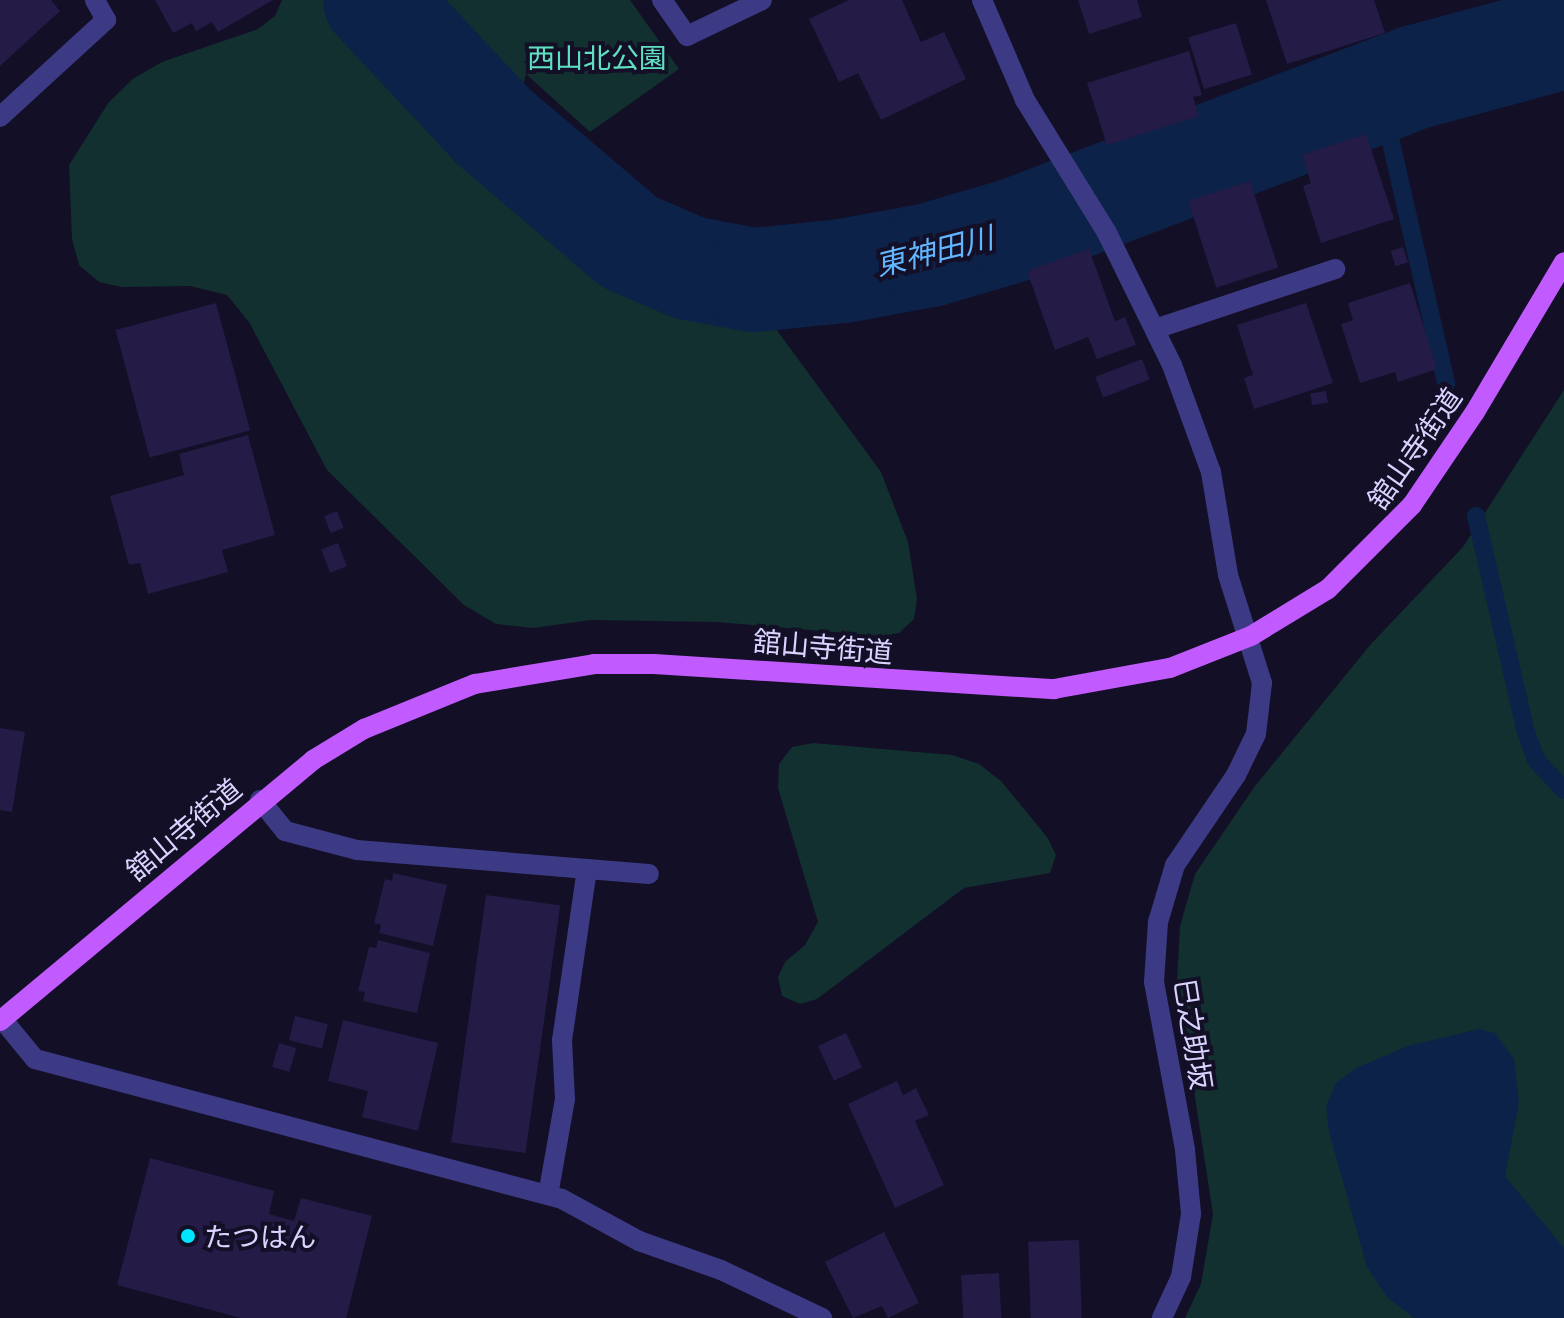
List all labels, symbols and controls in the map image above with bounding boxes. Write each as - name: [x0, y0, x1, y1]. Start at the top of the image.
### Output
- park label: 西山北公園: [527, 40, 667, 74]
- water label: 東神田川: [871, 218, 997, 282]
- street label: 舘山寺街道: [1360, 381, 1468, 515]
- street label: 舘山寺街道: [752, 623, 894, 669]
- street label: 舘山寺街道: [119, 771, 247, 887]
- street label: 巳之助坂: [1169, 976, 1219, 1092]
- place label: たつはん: [204, 1219, 316, 1253]
- marker: たつはん: [179, 1227, 197, 1245]

